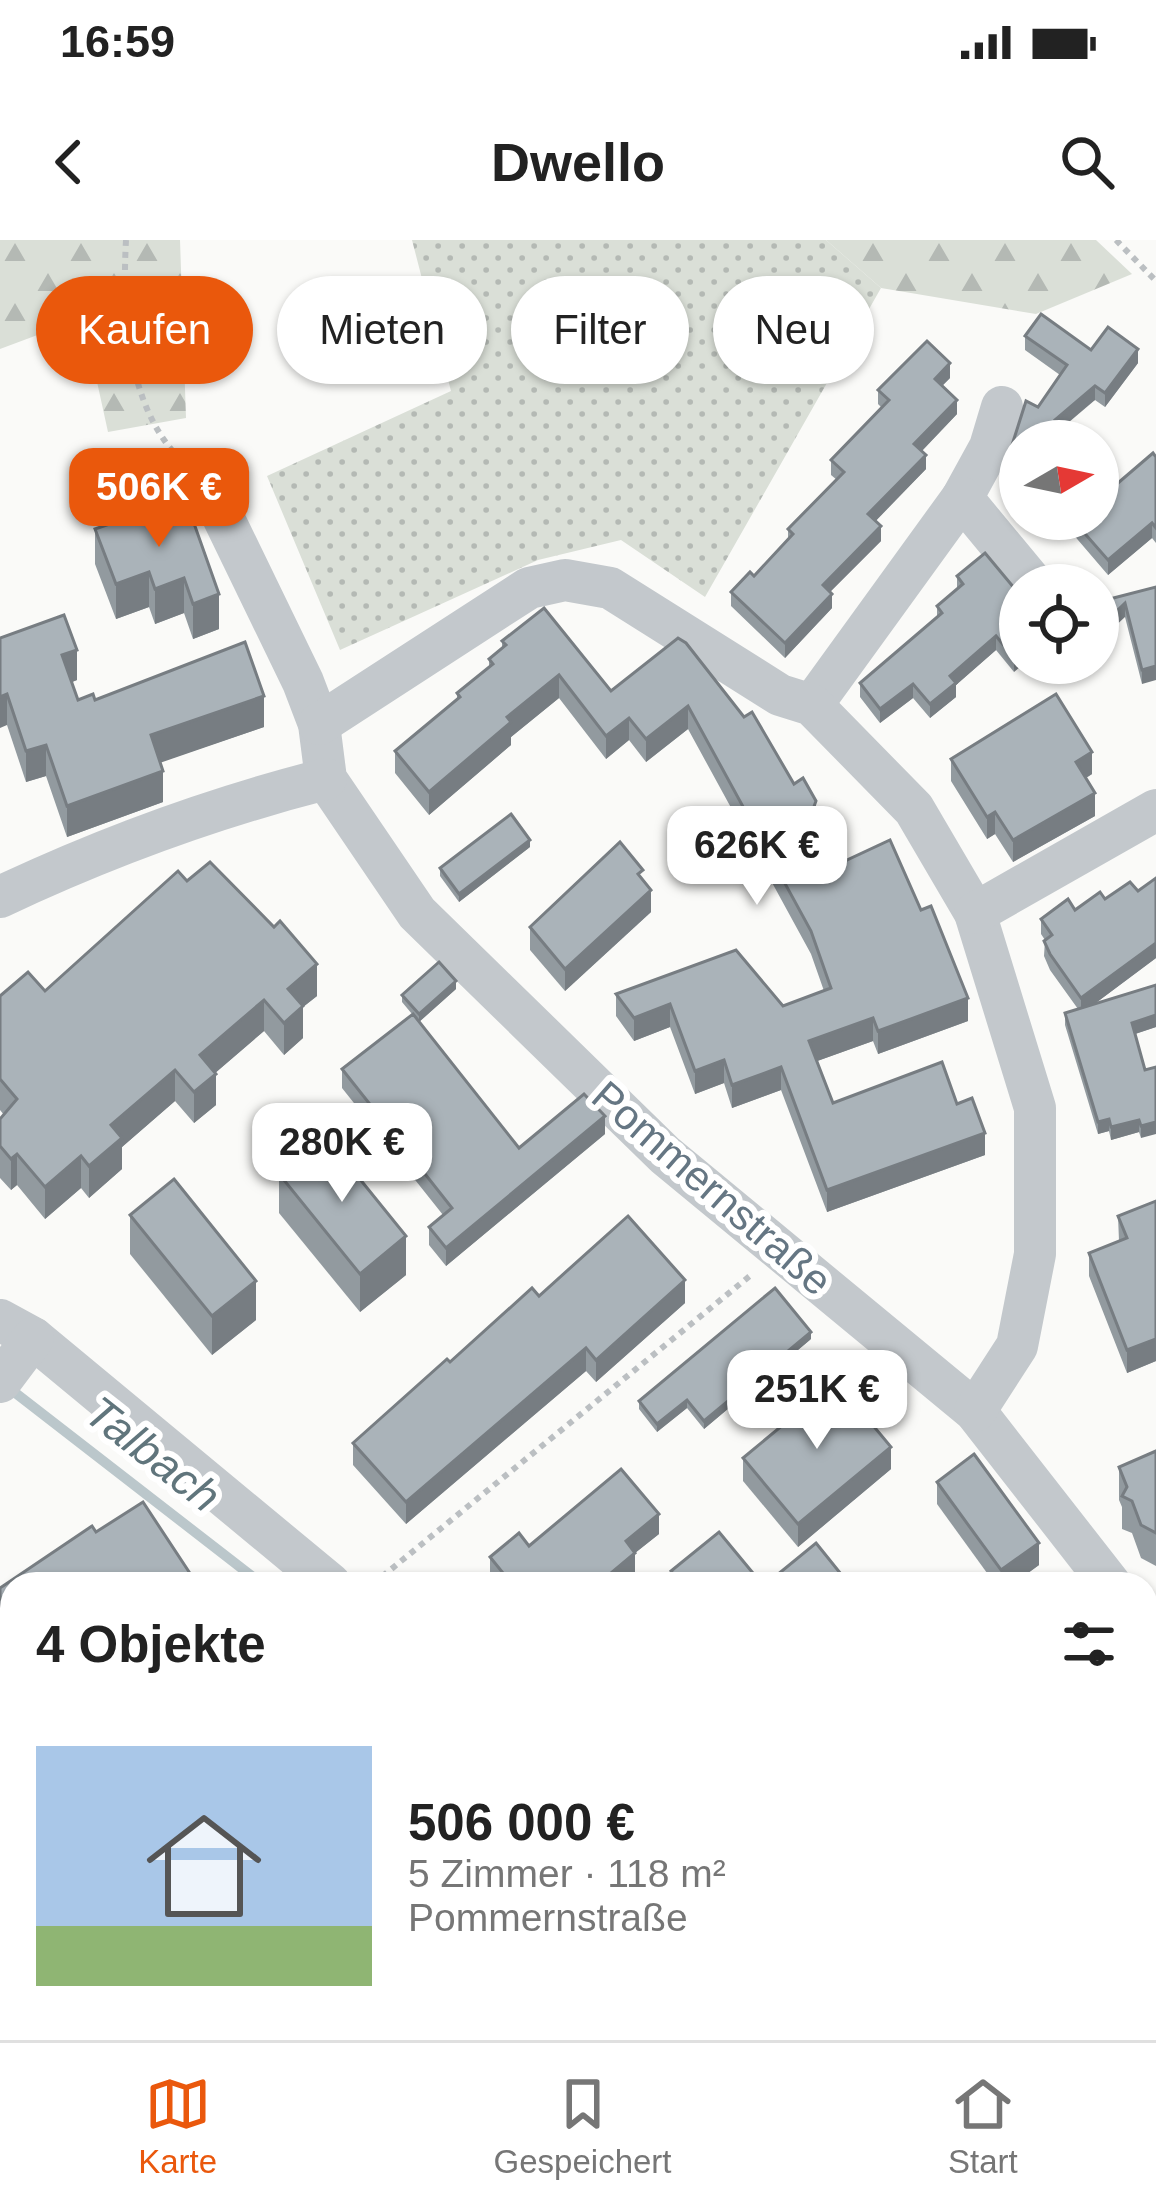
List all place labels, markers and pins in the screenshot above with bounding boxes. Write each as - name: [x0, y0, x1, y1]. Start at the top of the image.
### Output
- pin: 506K €: [61, 448, 257, 550]
- pin: 626K €: [659, 806, 855, 908]
- pin: 280K €: [244, 1103, 440, 1205]
- pin: 251K €: [719, 1350, 915, 1452]

